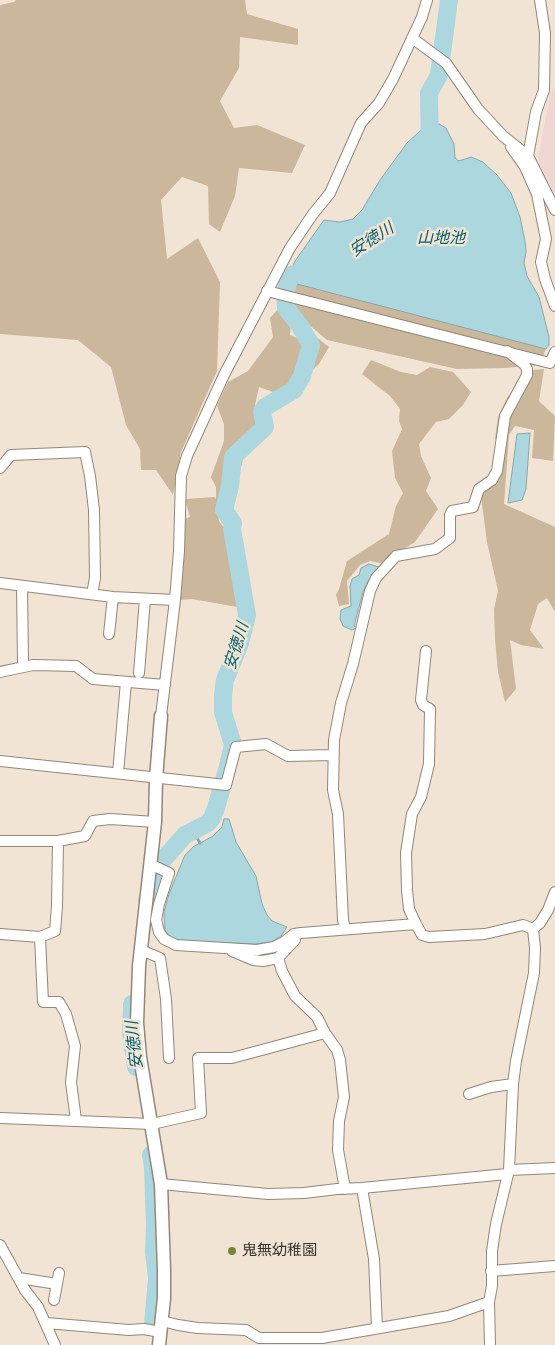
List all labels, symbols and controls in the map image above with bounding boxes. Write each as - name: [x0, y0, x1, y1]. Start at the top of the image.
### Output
- water label: 安徳川: [347, 219, 397, 261]
- water label: 山地池: [417, 229, 465, 249]
- water label: 安徳川: [221, 620, 253, 672]
- water label: 安徳川: [123, 1020, 147, 1070]
- place label: 鬼無幼稚園: [242, 1242, 317, 1260]
- marker: 鬼無幼稚園: [226, 1245, 238, 1257]

